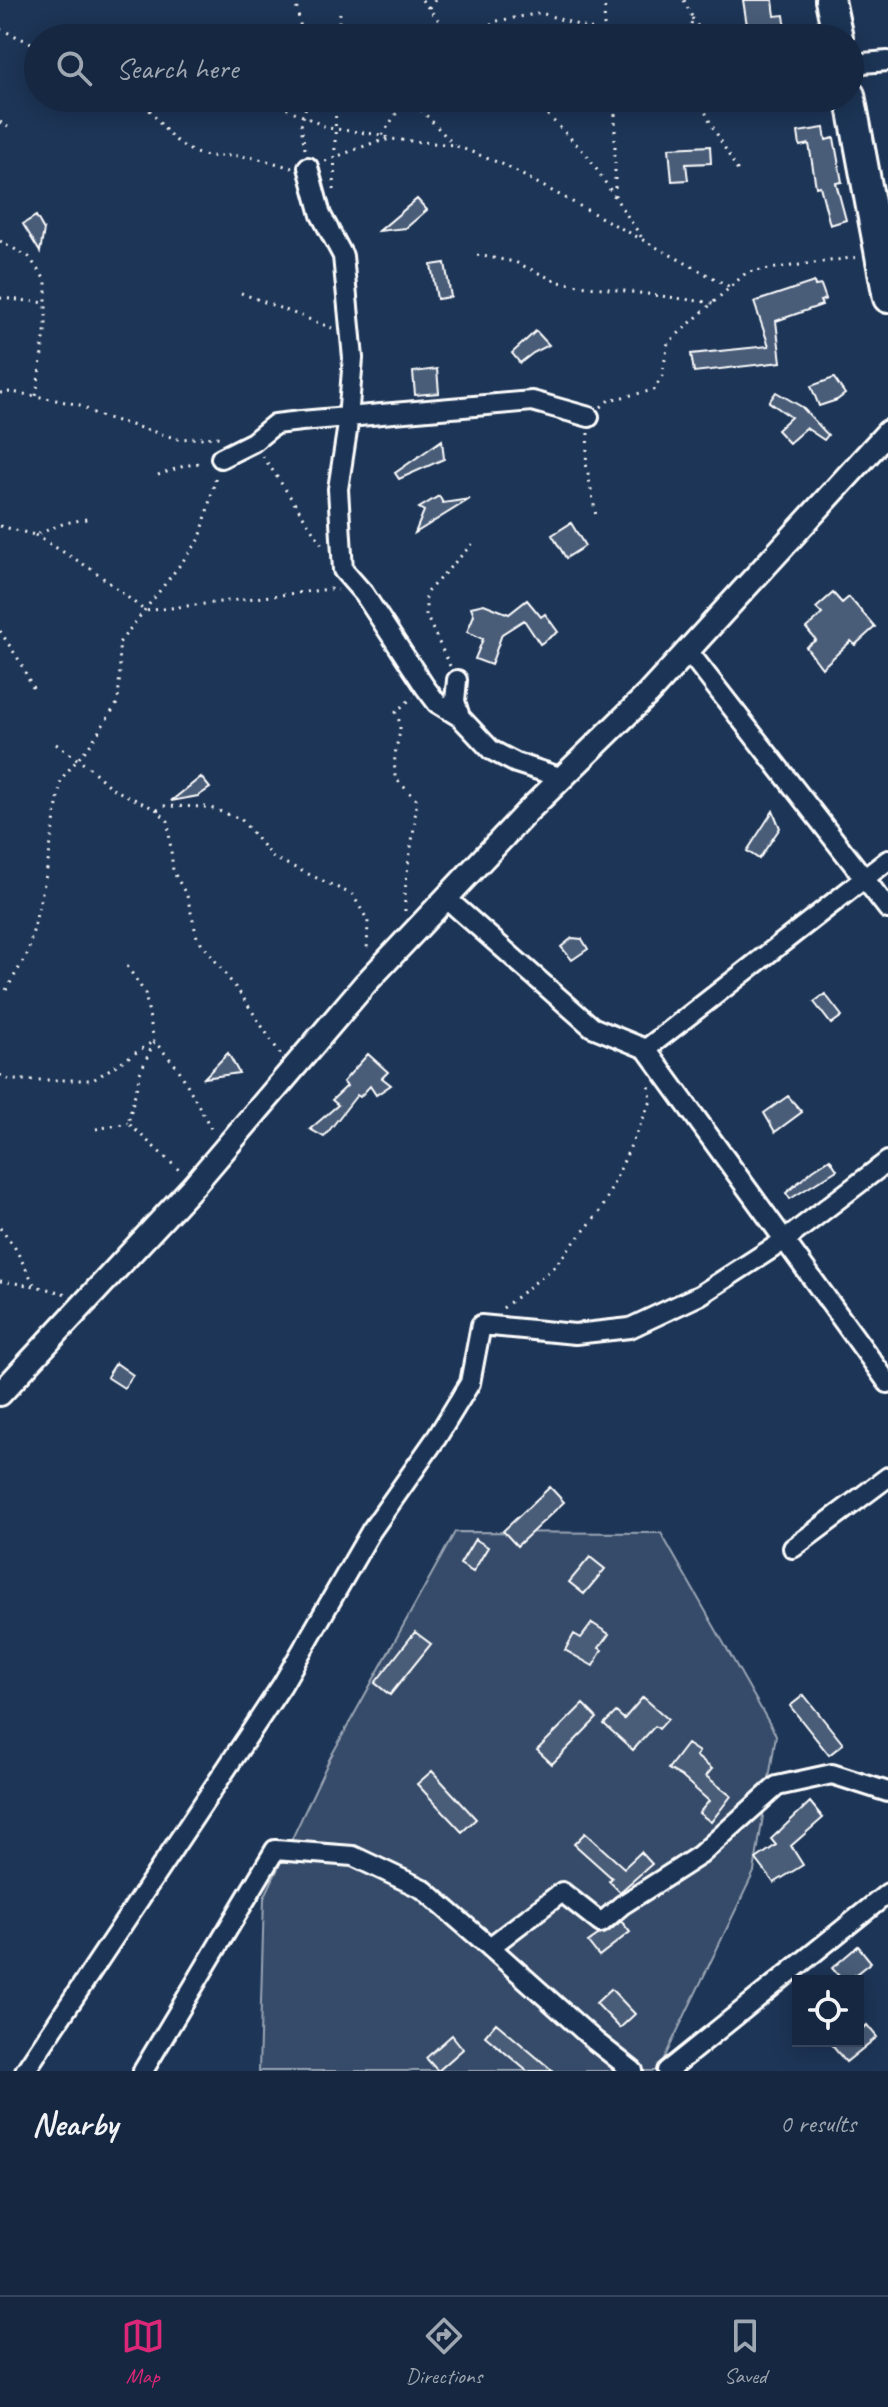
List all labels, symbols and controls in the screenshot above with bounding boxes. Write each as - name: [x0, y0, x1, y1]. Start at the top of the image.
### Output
- search box: [24, 24, 864, 112]
- icon: search: [52, 46, 96, 90]
- text: Search here: [116, 49, 238, 87]
- map controls: [792, 1975, 864, 2047]
- button: locate: [792, 1975, 864, 2047]
- text: Nearby: [32, 2102, 118, 2145]
- text: 0 results: [780, 2107, 856, 2140]
- tab: Map: [121, 2314, 165, 2390]
- tab: Directions: [406, 2314, 482, 2390]
- tab: Saved: [723, 2314, 767, 2390]

